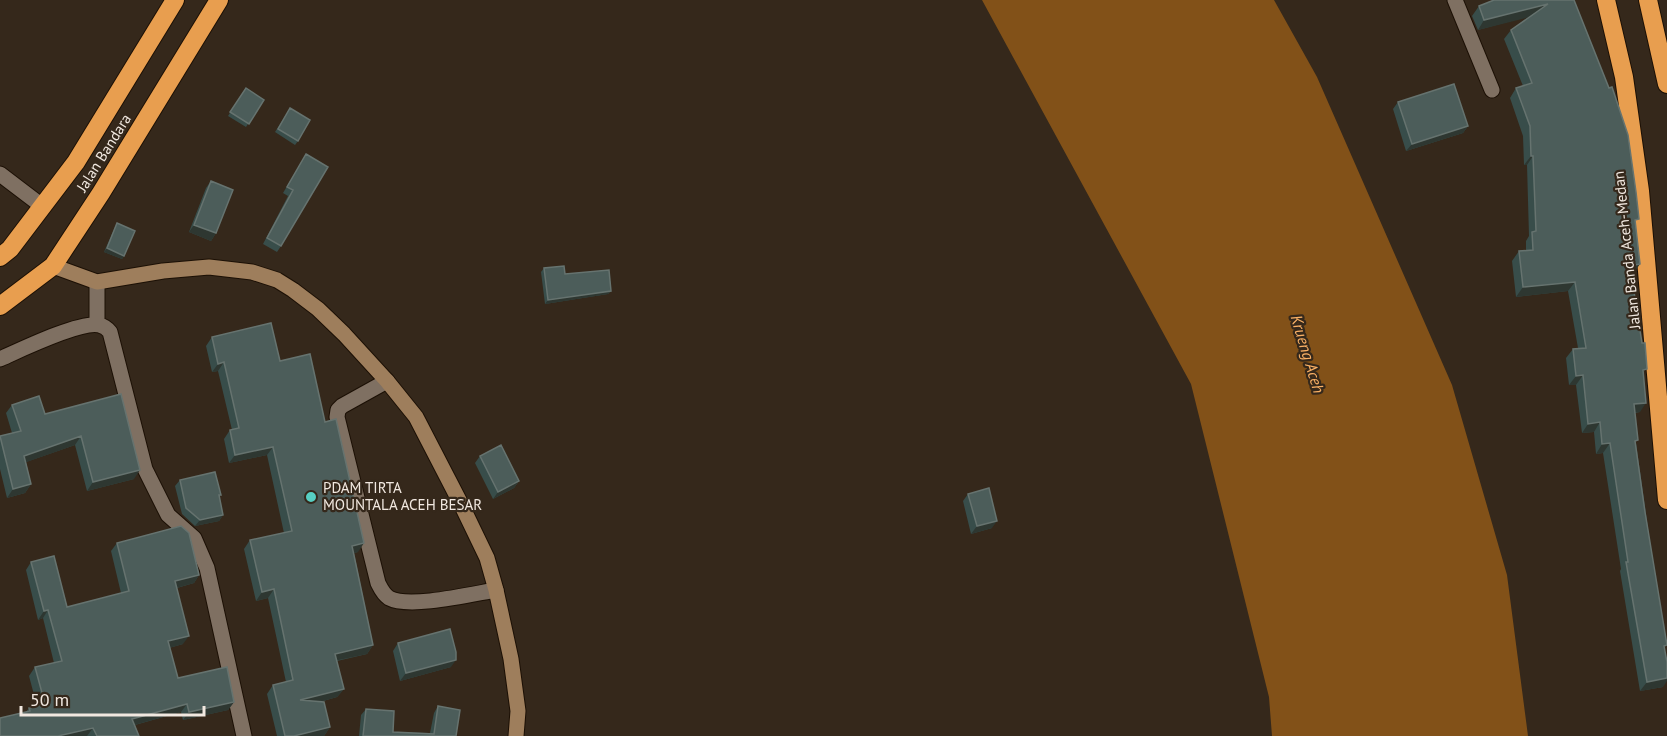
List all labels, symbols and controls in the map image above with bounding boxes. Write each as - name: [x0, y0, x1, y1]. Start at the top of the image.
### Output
- street label: Jalan Bandara: [72, 110, 135, 196]
- street label: Jalan Banda Aceh-Medan: [1609, 170, 1644, 331]
- water label: Krueng Aceh: [1287, 312, 1329, 396]
- place label: PDAM TIRTA MOUNTALA ACEH BESAR: [323, 478, 482, 514]
- marker: PDAM TIRTA MOUNTALA ACEH BESAR: [304, 490, 318, 504]
- scale bar: [21, 679, 204, 717]
- text: 50 m: [30, 688, 69, 711]

